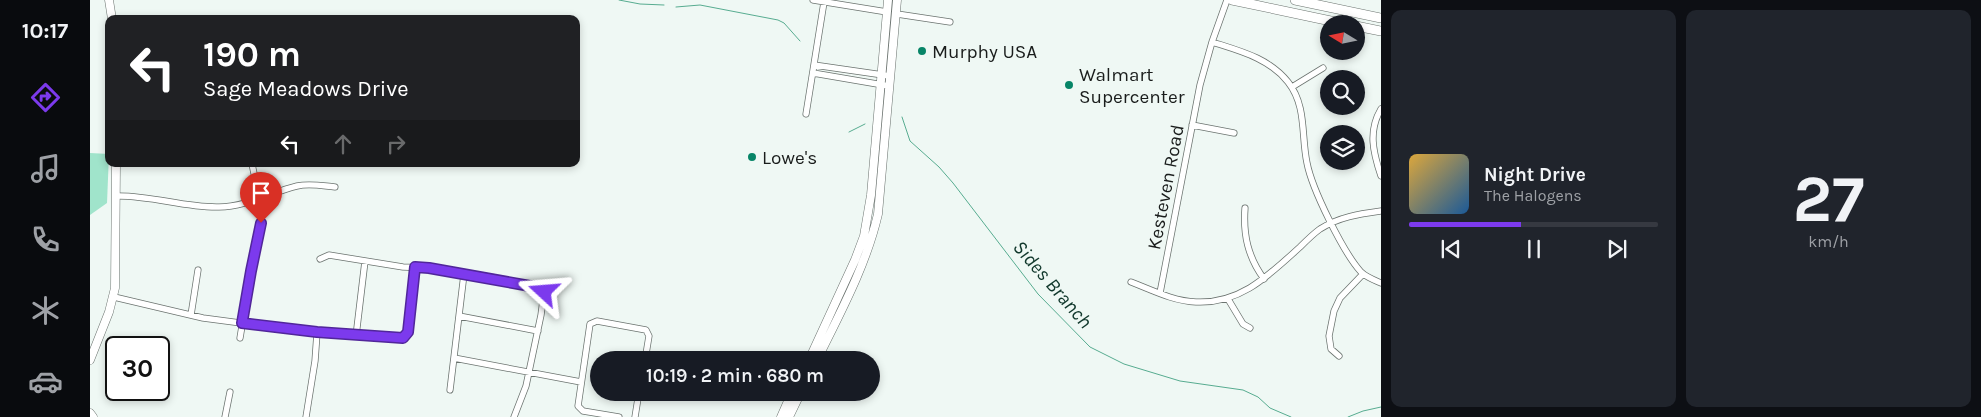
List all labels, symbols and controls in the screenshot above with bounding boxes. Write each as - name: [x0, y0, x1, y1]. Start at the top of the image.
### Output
- north arrow: [1320, 15, 1365, 60]
- map controls: [1320, 15, 1365, 170]
- text: 10:17: [22, 18, 68, 44]
- text: 190 m: [203, 34, 301, 75]
- icon: left: [120, 35, 185, 100]
- place label: Murphy USA: [932, 41, 1037, 63]
- marker: Murphy USA: [916, 45, 928, 57]
- place label: Walmart Supercenter: [1079, 64, 1185, 108]
- button: search: [1320, 70, 1365, 115]
- text: Sage Meadows Drive: [203, 76, 409, 102]
- marker: Walmart Supercenter: [1063, 79, 1075, 91]
- icon: directions: [28, 80, 63, 115]
- street label: Kesteven Road: [1143, 123, 1189, 252]
- button: layers: [1320, 125, 1365, 170]
- icon: left: [276, 130, 304, 158]
- icon: ahead: [329, 130, 357, 158]
- icon: right: [382, 130, 410, 158]
- place label: Lowe's: [762, 147, 817, 169]
- icon: music: [28, 151, 63, 186]
- marker: Lowe's: [746, 151, 758, 163]
- text: 27: [1793, 161, 1864, 237]
- text: Night Drive: [1484, 164, 1586, 186]
- pin: [240, 172, 282, 223]
- icon: arrive: [247, 179, 275, 207]
- text: The Halogens: [1484, 186, 1582, 205]
- icon: phone: [28, 222, 63, 257]
- text: km/h: [1808, 232, 1849, 251]
- icon: previous: [1437, 235, 1465, 263]
- icon: pause: [1520, 235, 1548, 263]
- icon: next: [1603, 235, 1631, 263]
- water label: Sides Branch: [1008, 236, 1097, 333]
- position arrow: [517, 265, 569, 317]
- icon: climate: [28, 293, 63, 328]
- speed limit sign: 30: [105, 336, 170, 401]
- icon: car: [28, 364, 63, 399]
- text: 10:19 · 2 min · 680 m: [646, 365, 824, 387]

